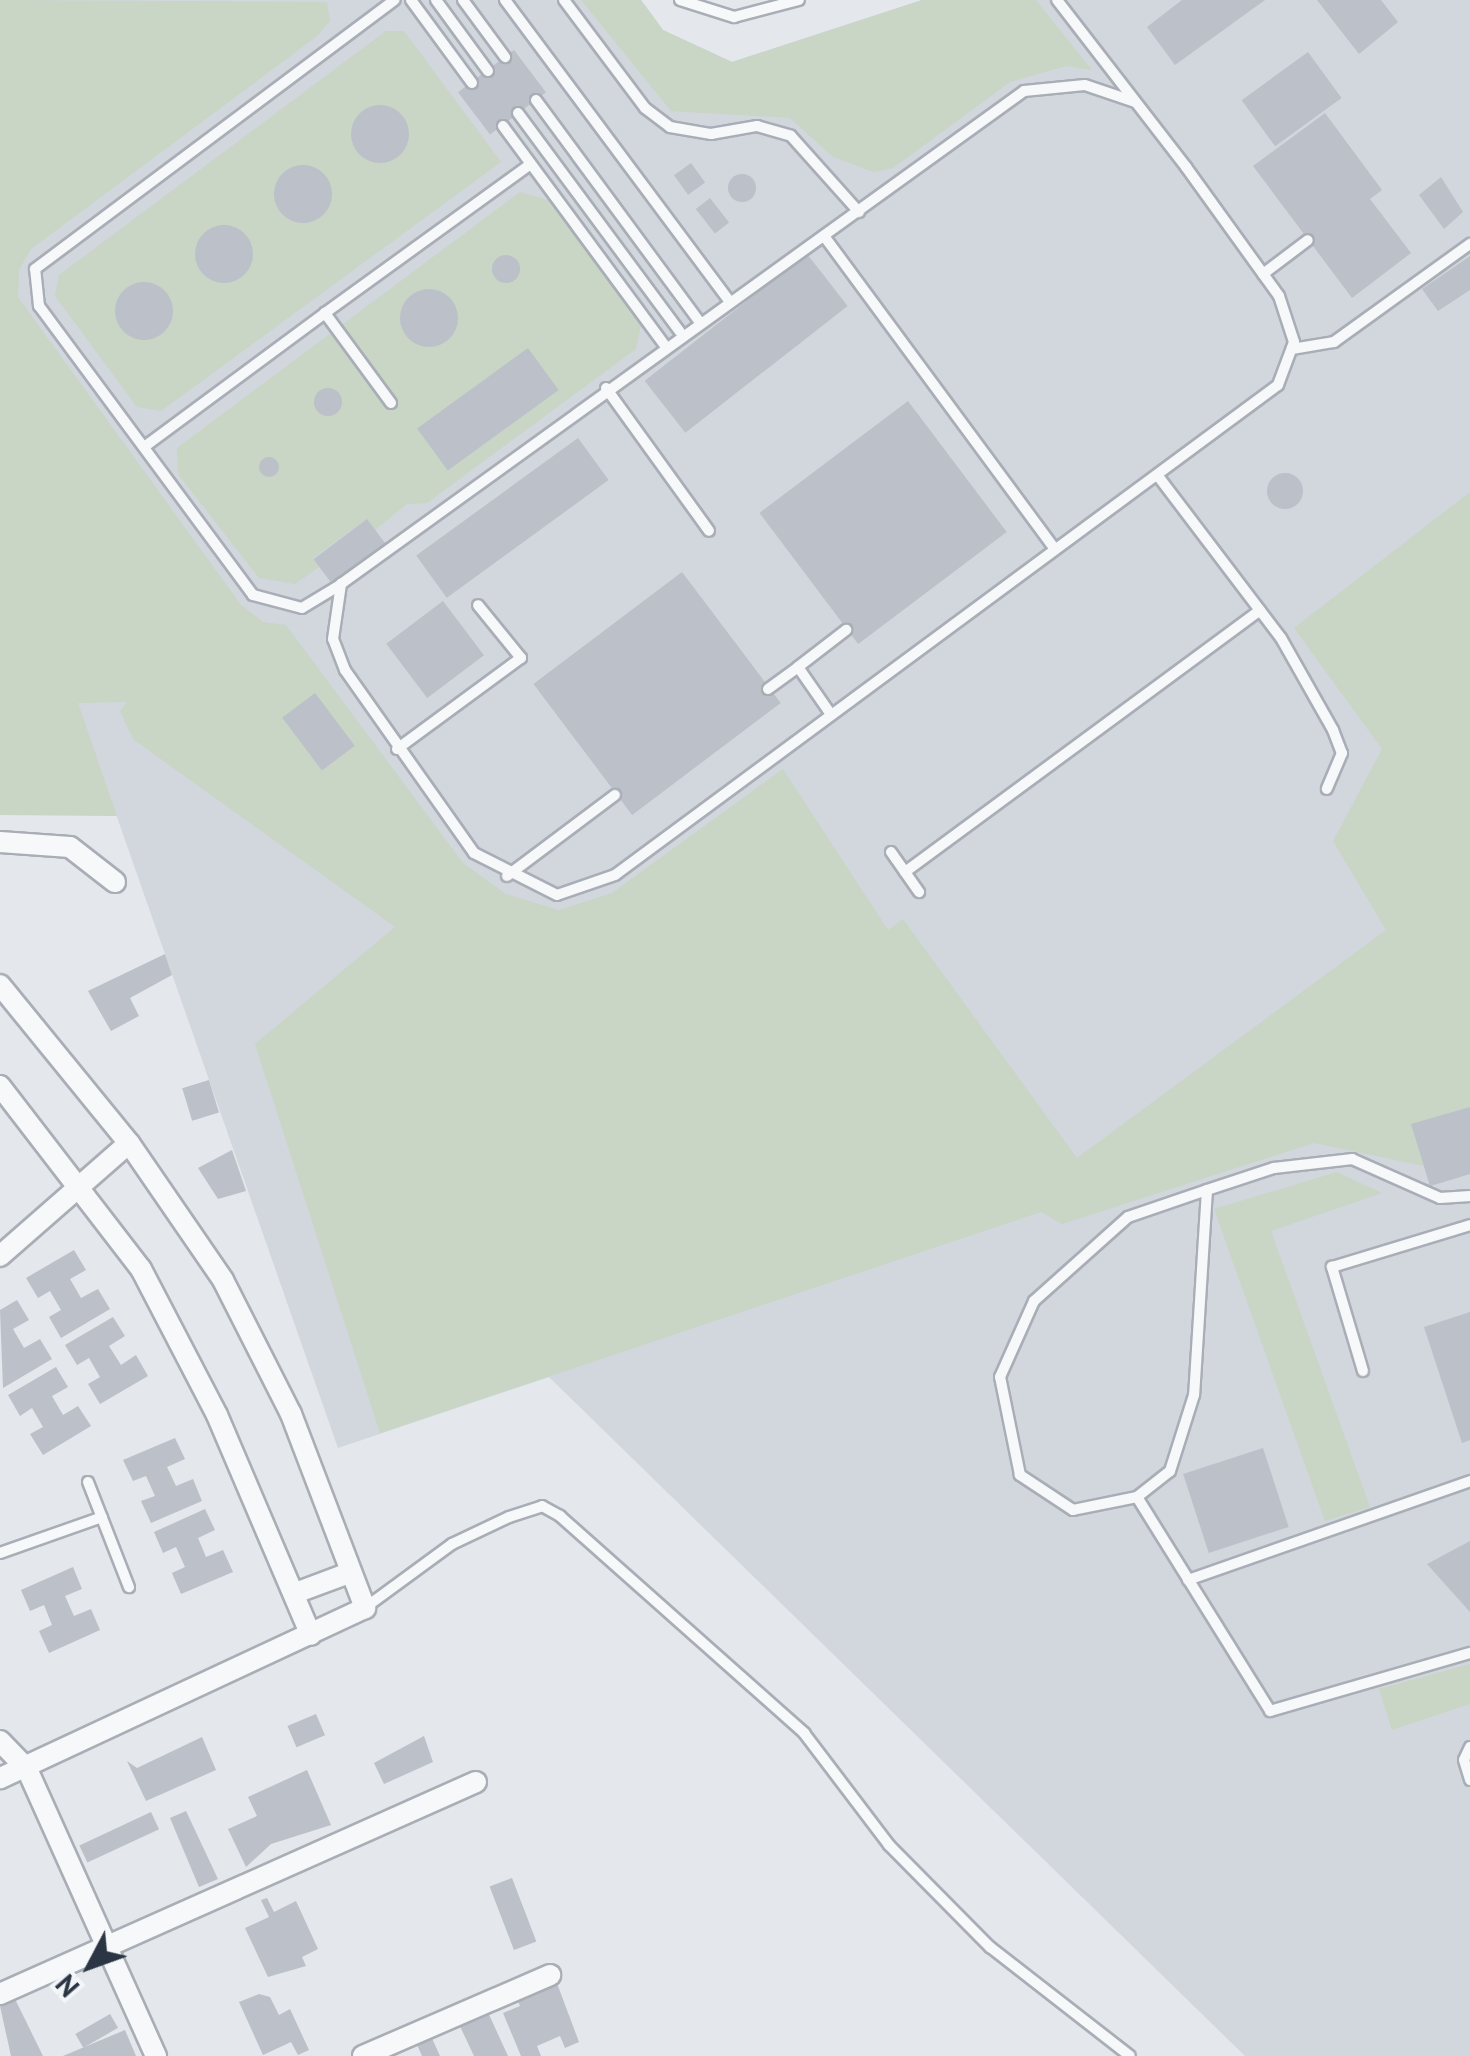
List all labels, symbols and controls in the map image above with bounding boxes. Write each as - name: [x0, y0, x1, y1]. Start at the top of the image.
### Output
- north arrow: [40, 1916, 140, 2016]
- text: N: [47, 1967, 87, 2005]

